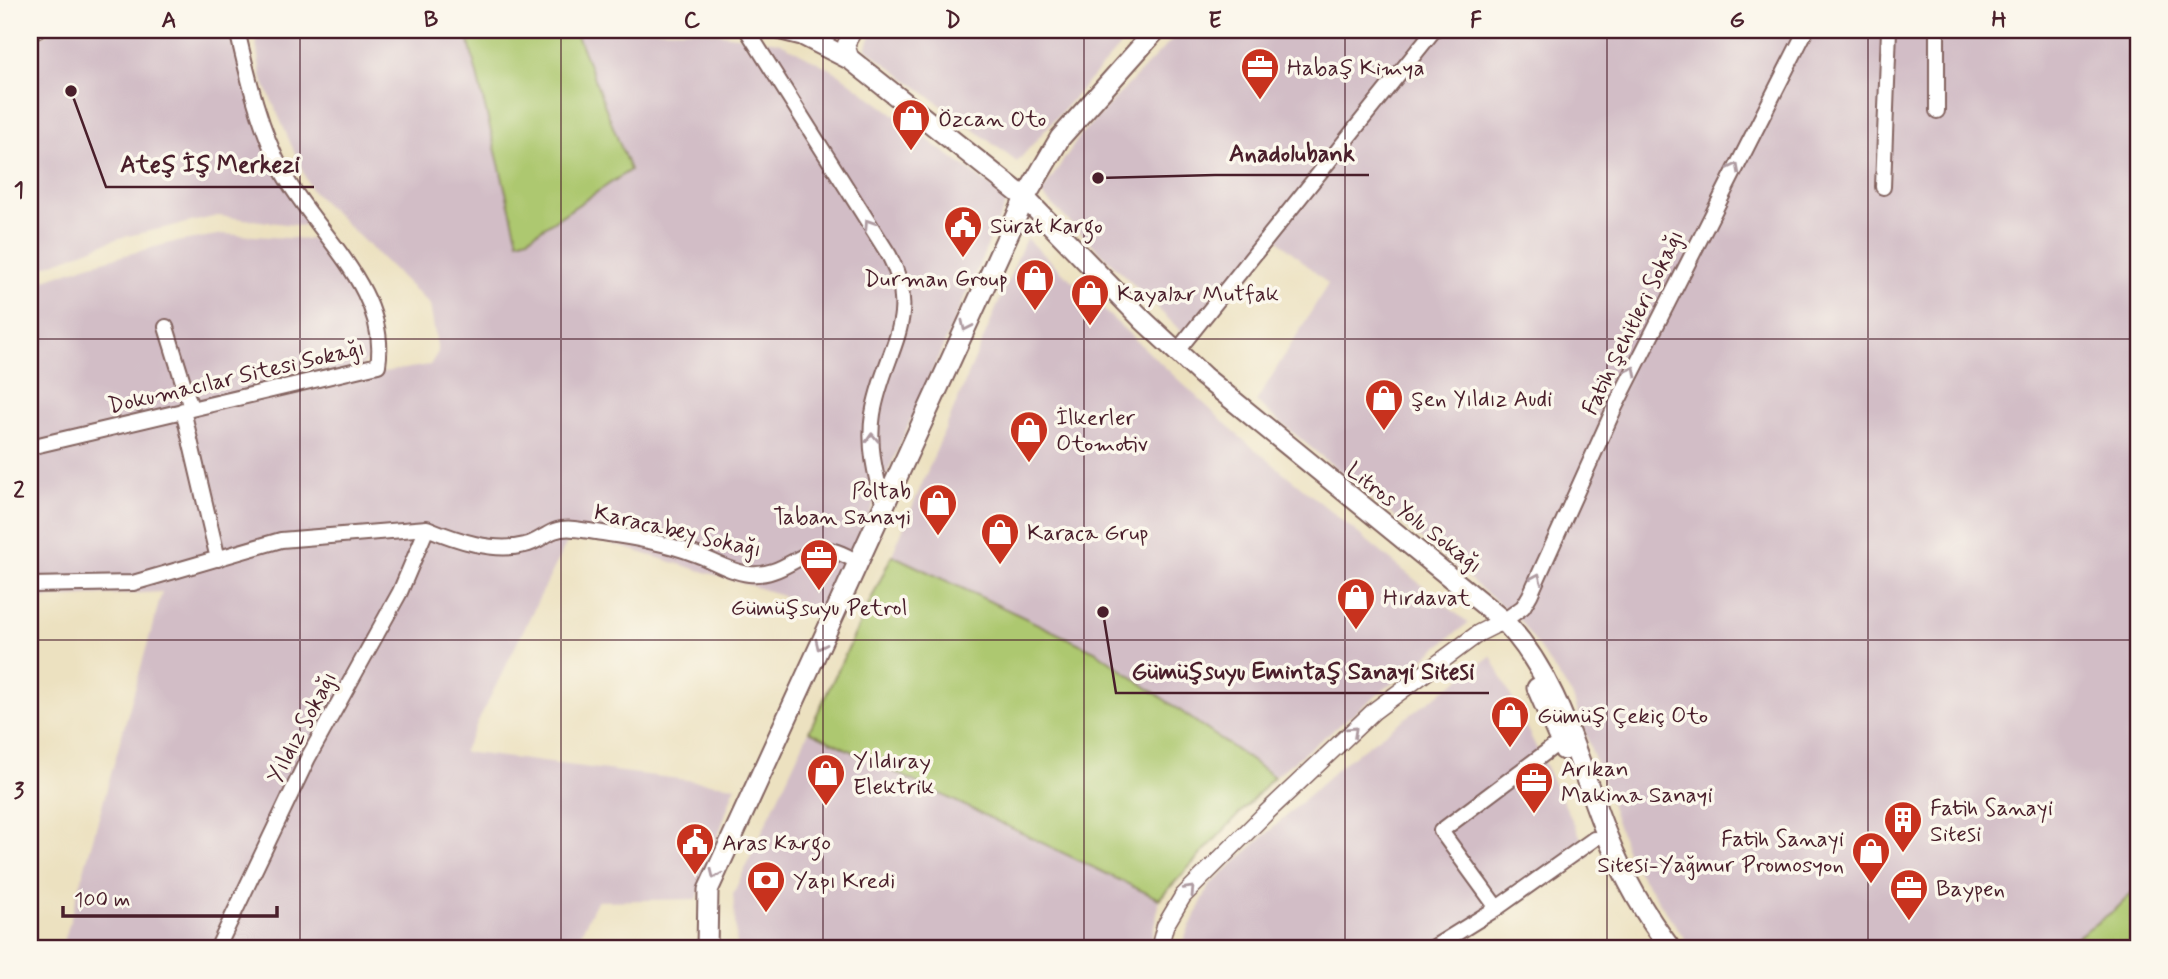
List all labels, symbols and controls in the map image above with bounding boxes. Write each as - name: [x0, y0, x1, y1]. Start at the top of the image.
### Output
- text: A: [161, 6, 177, 36]
- text: B: [424, 6, 439, 36]
- text: C: [684, 6, 701, 36]
- text: D: [945, 6, 961, 36]
- text: E: [1208, 6, 1222, 36]
- text: F: [1470, 6, 1482, 36]
- text: G: [1729, 6, 1745, 36]
- text: H: [1991, 6, 2007, 36]
- office icon: Habaş Kimya: [1239, 46, 1281, 101]
- place label: Habaş Kimya: [1287, 54, 1425, 84]
- shop icon: Özcan Oto: [890, 97, 932, 152]
- place label: Özcan Oto: [938, 105, 1047, 135]
- callout: Anadolubank: [1215, 130, 1369, 175]
- text: Anadolubank: [1229, 139, 1355, 170]
- callout: Ateş İş Merkezi: [106, 142, 314, 187]
- text: Ateş İş Merkezi: [120, 150, 300, 181]
- one-way arrow: [1727, 163, 1740, 176]
- text: 1: [14, 176, 24, 206]
- public building icon: Sürat Kargo: [942, 204, 984, 259]
- place label: Sürat Kargo: [990, 212, 1103, 244]
- one-way arrow: [865, 219, 878, 232]
- street label: Fatih Şehitleri Sokağı: [1576, 225, 1692, 420]
- shop icon: Durman Group: [1014, 257, 1056, 312]
- place label: Durman Group: [864, 265, 1008, 295]
- shop icon: Kayalar Mutfak: [1069, 272, 1111, 327]
- place label: Kayalar Mutfak: [1117, 280, 1279, 310]
- one-way arrow: [960, 319, 974, 332]
- street label: Dokumacılar Sitesi Sokağı: [105, 334, 368, 422]
- one-way arrow: [1624, 366, 1638, 378]
- shop icon: Şen Yıldız Audi: [1363, 377, 1405, 432]
- place label: Şen Yıldız Audi: [1411, 385, 1552, 415]
- place label: İlkerler Otomotiv: [1056, 404, 1148, 460]
- shop icon: İlkerler Otomotiv: [1008, 409, 1050, 464]
- one-way arrow: [864, 432, 879, 443]
- street label: Litros Yolu Sokağı: [1340, 456, 1488, 581]
- text: 2: [13, 476, 25, 506]
- place label: Poltab Taban Sanayi: [773, 477, 911, 533]
- shop icon: Poltab Taban Sanayi: [917, 482, 959, 537]
- street label: Karacabey Sokağı: [591, 498, 764, 566]
- shop icon: Karaca Grup: [979, 511, 1021, 566]
- place label: Karaca Grup: [1027, 519, 1148, 549]
- office icon: Gümüşsuyu Petrol: [798, 537, 840, 592]
- one-way arrow: [1529, 573, 1543, 585]
- shop icon: Hırdavat: [1335, 576, 1377, 631]
- place label: Hırdavat: [1383, 584, 1471, 614]
- place label: Gümüşsuyu Petrol: [731, 594, 907, 624]
- one-way arrow: [815, 638, 829, 650]
- callout: Gümüşsuyu Emintaş Sanayi Sitesi: [1116, 648, 1489, 693]
- text: Gümüşsuyu Emintaş Sanayi Sitesi: [1132, 657, 1475, 688]
- street label: Yıldız Sokağı: [261, 667, 345, 789]
- shop icon: Gümüş Çekiç Oto: [1489, 694, 1531, 749]
- place label: Gümüş Çekiç Oto: [1537, 702, 1708, 732]
- one-way arrow: [1345, 727, 1358, 740]
- place label: Yıldıray Elektrik: [853, 747, 934, 803]
- shop icon: Yıldıray Elektrik: [805, 752, 847, 807]
- place label: Arıkan Makina Sanayi: [1561, 755, 1713, 811]
- office icon: Arıkan Makina Sanayi: [1513, 760, 1555, 815]
- text: 3: [14, 777, 25, 807]
- place label: Fatih Sanayi Sitesi: [1930, 794, 2053, 850]
- building icon: Fatih Sanayi Sitesi: [1882, 799, 1924, 854]
- public building icon: Aras Kargo: [674, 821, 716, 876]
- place label: Fatih Sanayi Sitesi-Yağmur Promosyon: [1597, 825, 1844, 881]
- place label: Aras Kargo: [722, 829, 831, 861]
- shop icon: Fatih Sanayi Sitesi-Yağmur Promosyon: [1850, 830, 1892, 885]
- bank icon: Yapı Kredi: [745, 859, 787, 914]
- one-way arrow: [709, 867, 723, 879]
- place label: Yapı Kredi: [793, 867, 895, 897]
- office icon: Baypen: [1888, 867, 1930, 922]
- scale bar: [63, 874, 276, 918]
- place label: Baypen: [1936, 875, 2005, 905]
- one-way arrow: [1181, 885, 1194, 898]
- text: 100 m: [74, 886, 130, 914]

